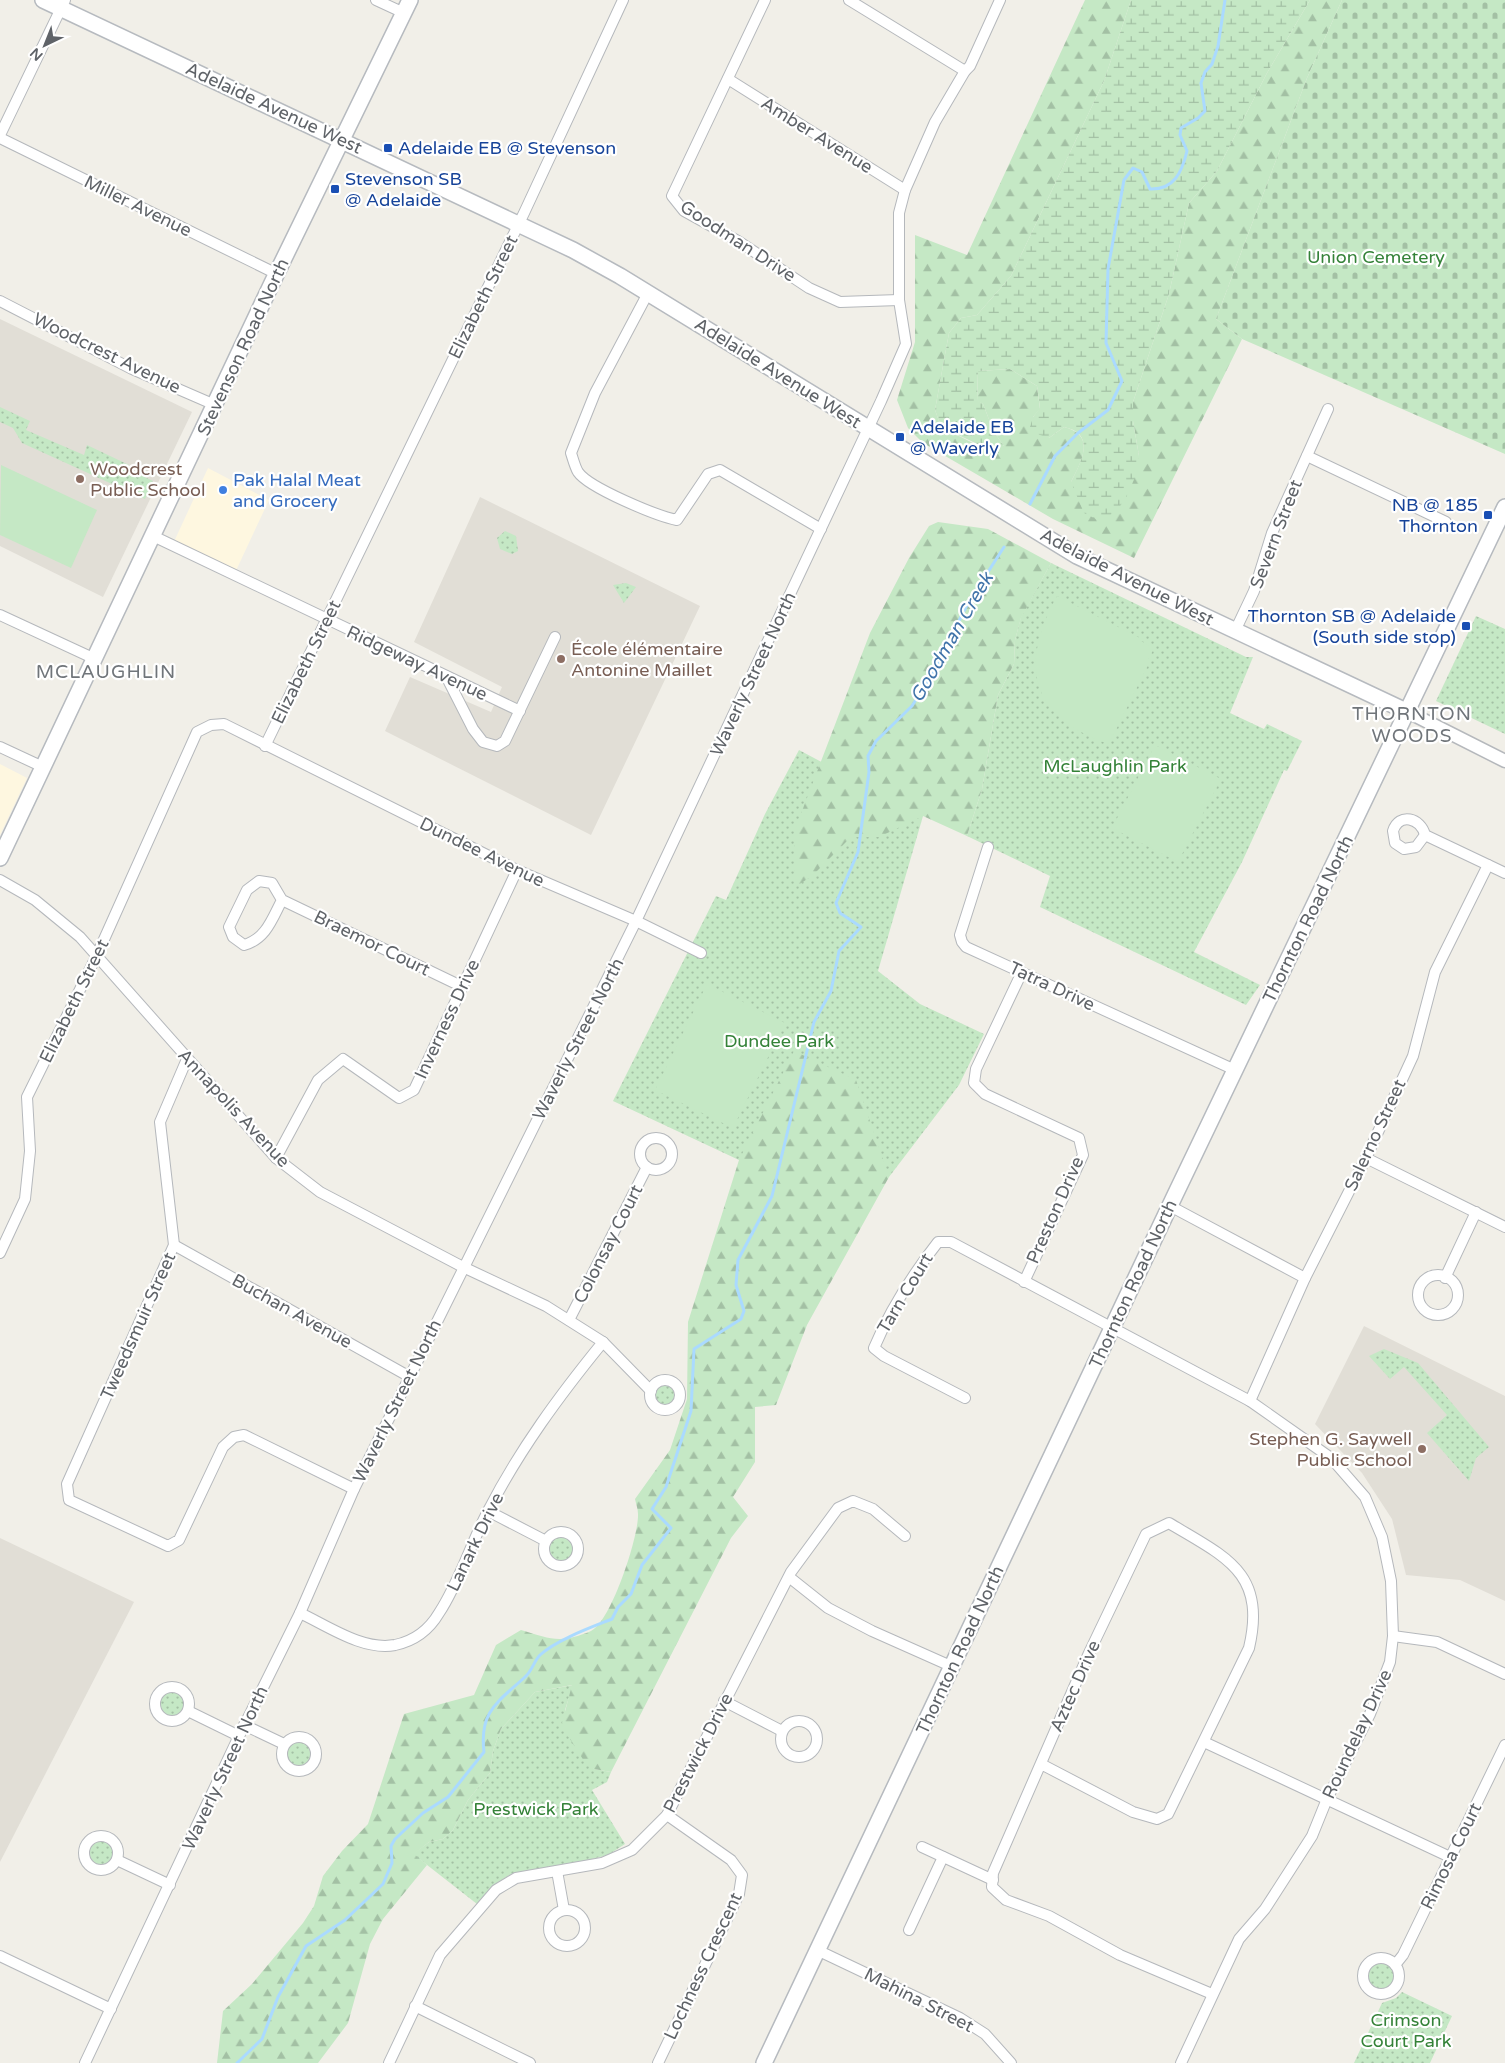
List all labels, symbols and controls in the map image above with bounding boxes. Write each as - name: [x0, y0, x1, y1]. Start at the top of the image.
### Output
- north arrow: [20, 20, 70, 70]
- text: N: [27, 44, 46, 64]
- street label: Adelaide Avenue West: [182, 57, 366, 159]
- street label: Amber Avenue: [757, 92, 877, 178]
- place label: Adelaide EB @ Stevenson: [398, 137, 616, 159]
- marker: Adelaide EB @ Stevenson: [382, 142, 394, 154]
- place label: Stevenson SB @ Adelaide: [345, 168, 462, 211]
- street label: Miller Avenue: [81, 171, 195, 241]
- marker: Stevenson SB @ Adelaide: [329, 183, 341, 195]
- street label: Goodman Drive: [676, 195, 800, 287]
- street label: Elizabeth Street: [444, 231, 523, 363]
- park label: Union Cemetery: [1307, 246, 1445, 268]
- street label: Stevenson Road North: [192, 255, 294, 439]
- street label: Woodcrest Avenue: [30, 308, 184, 398]
- street label: Adelaide Avenue West: [691, 313, 865, 433]
- place label: Adelaide EB @ Waverly: [910, 416, 1014, 459]
- marker: Adelaide EB @ Waverly: [894, 431, 906, 443]
- place label: Woodcrest Public School: [90, 458, 206, 501]
- place label: Pak Halal Meat and Grocery: [233, 469, 361, 512]
- marker: Woodcrest Public School: [74, 473, 86, 485]
- street label: Severn Street: [1245, 476, 1307, 592]
- marker: Pak Halal Meat and Grocery: [217, 484, 229, 496]
- place label: NB @ 185 Thornton: [1392, 494, 1478, 537]
- marker: NB @ 185 Thornton: [1482, 509, 1494, 521]
- street label: Adelaide Avenue West: [1036, 524, 1218, 630]
- water label: Goodman Creek: [906, 567, 999, 706]
- street label: Waverly Street North: [705, 588, 801, 760]
- street label: Elizabeth Street: [267, 596, 346, 728]
- place label: Thornton SB @ Adelaide (South side stop): [1248, 605, 1456, 648]
- marker: Thornton SB @ Adelaide (South side stop): [1460, 620, 1472, 632]
- street label: Ridgeway Avenue: [343, 621, 491, 705]
- place label: École élémentaire Antonine Maillet: [571, 638, 723, 681]
- marker: École élémentaire Antonine Maillet: [555, 653, 567, 665]
- district label: MCLAUGHLIN: [36, 661, 176, 683]
- district label: THORNTON WOODS: [1352, 703, 1472, 747]
- park label: McLaughlin Park: [1043, 755, 1187, 777]
- street label: Dundee Avenue: [416, 812, 548, 892]
- street label: Thornton Road North: [1258, 832, 1358, 1006]
- street label: Braemor Court: [310, 905, 434, 981]
- street label: Elizabeth Street: [35, 935, 114, 1067]
- street label: Waverly Street North: [528, 954, 628, 1124]
- street label: Inverness Drive: [410, 956, 484, 1082]
- street label: Tatra Drive: [1006, 957, 1098, 1015]
- park label: Dundee Park: [724, 1030, 834, 1052]
- street label: Annapolis Avenue: [173, 1044, 295, 1172]
- street label: Salerno Street: [1340, 1076, 1411, 1194]
- street label: Preston Drive: [1022, 1153, 1088, 1267]
- street label: Colonsay Court: [569, 1181, 647, 1307]
- street label: Thornton Road North: [1084, 1196, 1182, 1372]
- street label: Tweedsmuir Street: [96, 1249, 180, 1403]
- street label: Tarn Court: [872, 1249, 938, 1337]
- street label: Buchan Avenue: [228, 1269, 356, 1353]
- street label: Waverly Street North: [348, 1316, 446, 1486]
- place label: Stephen G. Saywell Public School: [1249, 1428, 1412, 1471]
- marker: Stephen G. Saywell Public School: [1416, 1443, 1428, 1455]
- street label: Lanark Drive: [442, 1489, 508, 1595]
- street label: Thornton Road North: [911, 1562, 1009, 1738]
- street label: Aztec Drive: [1045, 1637, 1105, 1735]
- street label: Roundelay Drive: [1317, 1666, 1397, 1802]
- street label: Waverly Street North: [177, 1682, 273, 1854]
- street label: Prestwick Drive: [658, 1690, 738, 1816]
- park label: Prestwick Park: [473, 1798, 599, 1820]
- street label: Rimosa Court: [1416, 1799, 1486, 1913]
- street label: Lochness Crescent: [659, 1889, 747, 2043]
- street label: Mahina Street: [860, 1963, 978, 2037]
- park label: Crimson Court Park: [1360, 2009, 1452, 2052]

